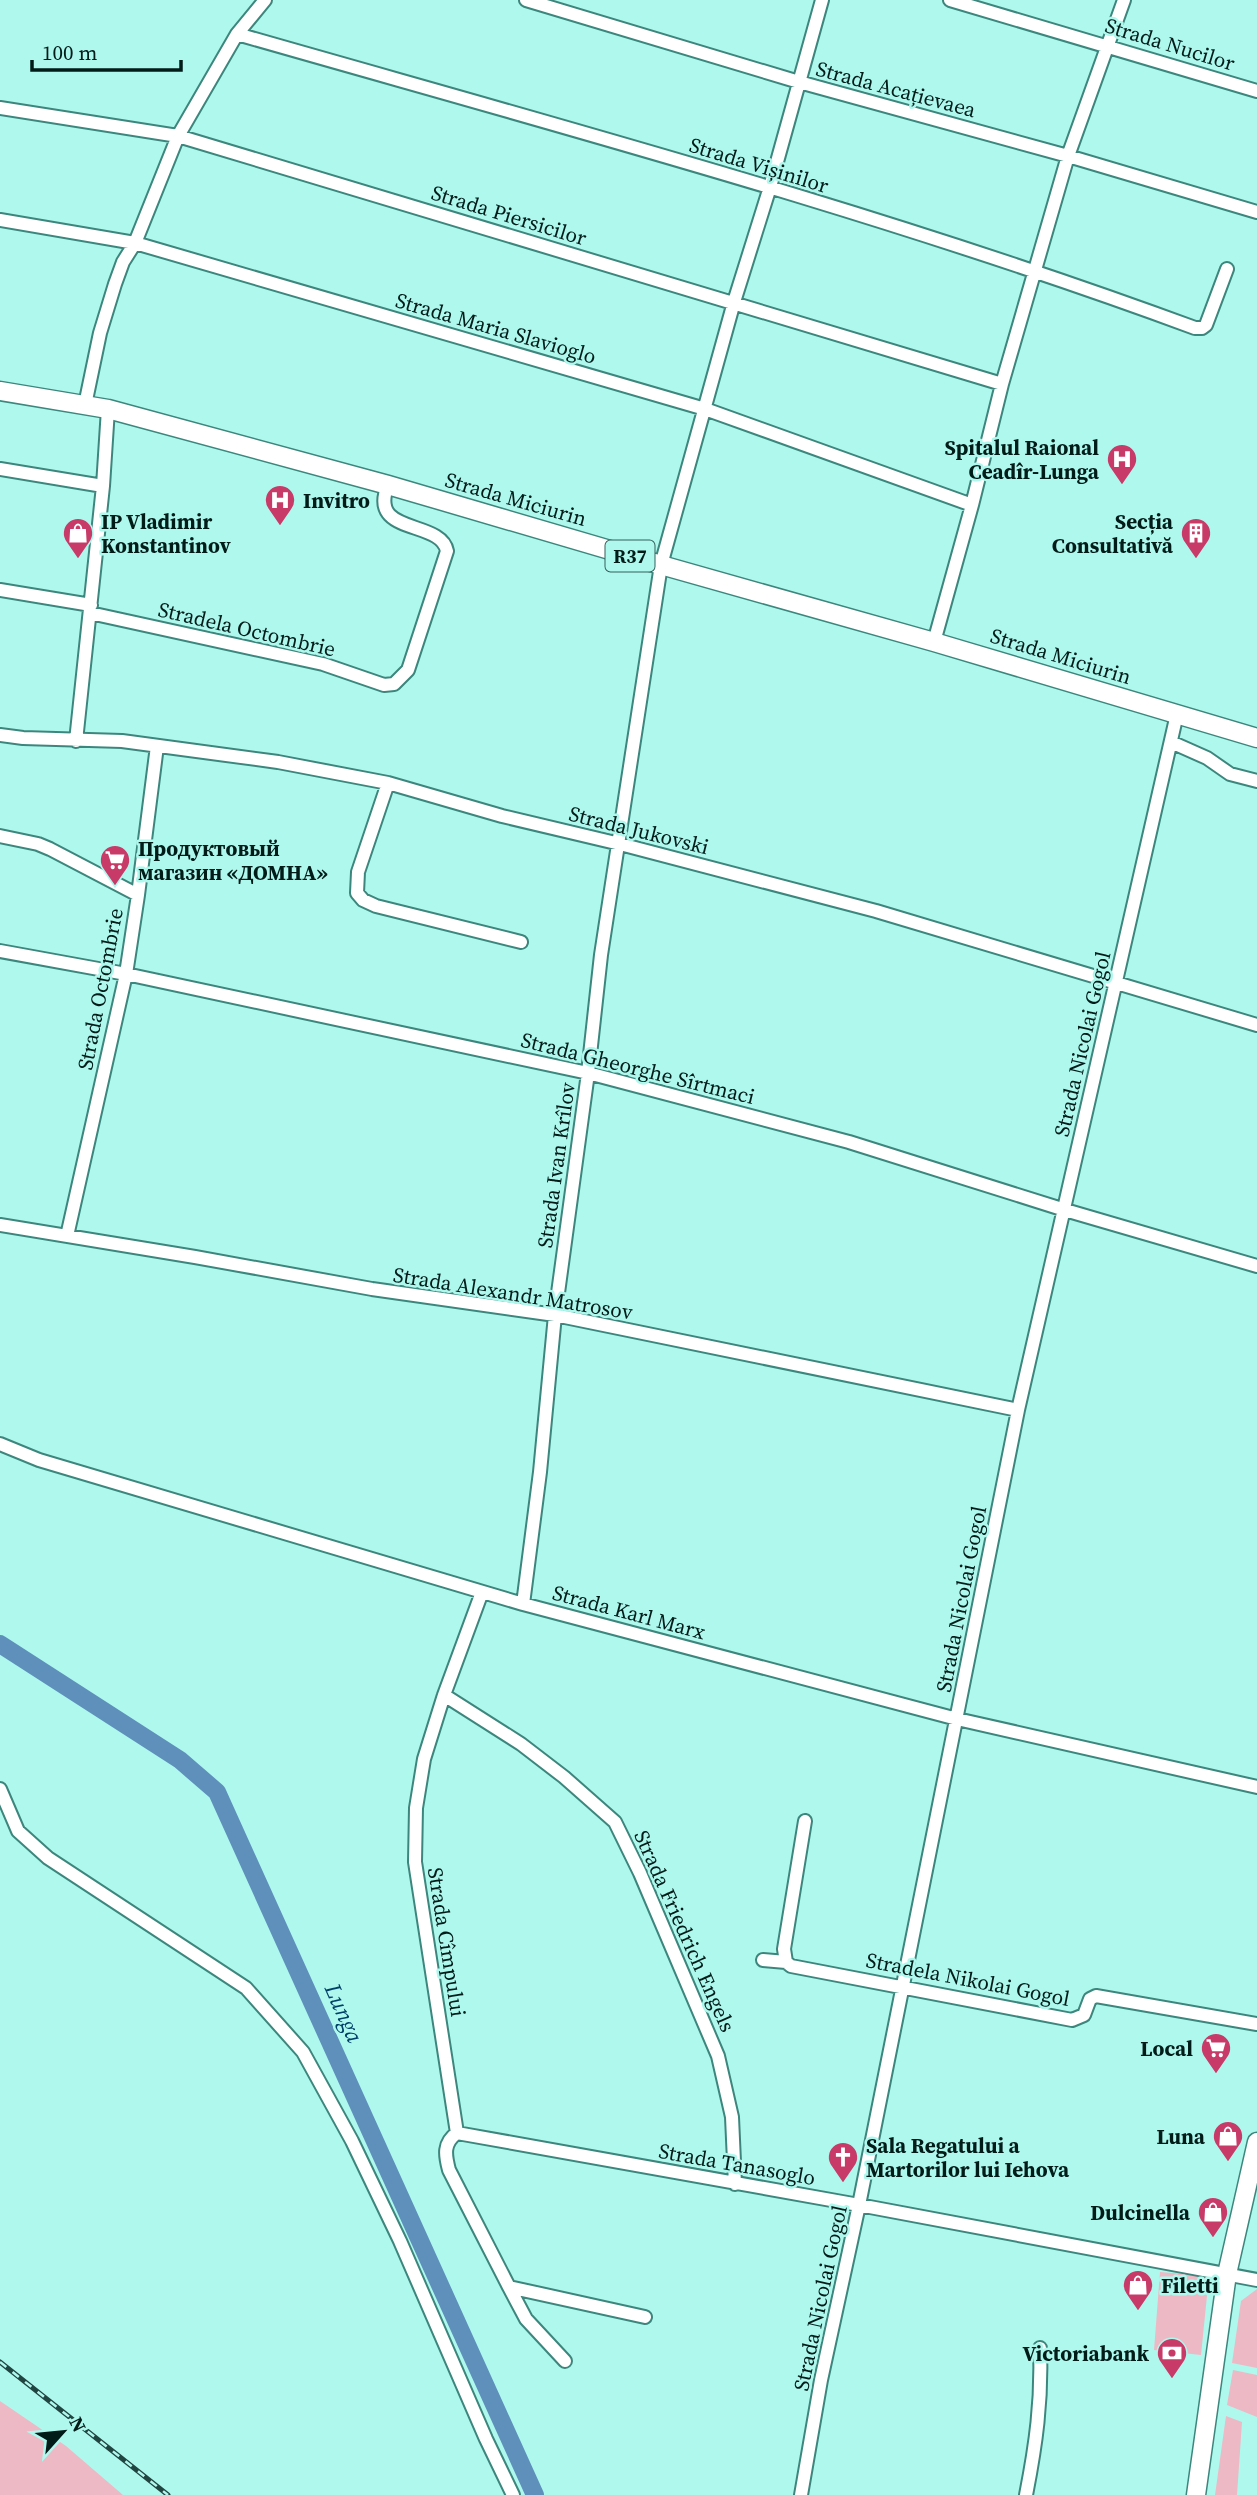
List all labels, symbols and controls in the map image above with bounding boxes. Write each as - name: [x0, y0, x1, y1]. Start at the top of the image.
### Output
- street label: Strada Nucilor: [1102, 11, 1239, 78]
- scale bar: [32, 28, 180, 72]
- text: 100 m: [42, 38, 97, 67]
- street label: Strada Acațievaea: [813, 54, 979, 124]
- street label: Strada Vișinilor: [686, 130, 832, 200]
- street label: Strada Piersicilor: [428, 178, 590, 252]
- street label: Strada Maria Slavioglo: [392, 285, 600, 371]
- place label: Spitalul Raional Ceadîr-Lunga: [944, 433, 1100, 486]
- hospital icon: Spitalul Raional Ceadîr-Lunga: [1105, 442, 1139, 486]
- street label: Strada Miciurin: [442, 465, 590, 533]
- hospital icon: Invitro: [263, 483, 297, 527]
- place label: Invitro: [303, 486, 370, 515]
- place label: IP Vladimir Konstantinov: [101, 507, 231, 560]
- place label: Secția Consultativă: [1052, 507, 1174, 560]
- shop icon: IP Vladimir Konstantinov: [61, 516, 95, 560]
- building icon: Secția Consultativă: [1179, 516, 1213, 560]
- road number: R37: [606, 540, 654, 572]
- street label: Stradela Octombrie: [156, 595, 338, 663]
- street label: Strada Miciurin: [987, 621, 1135, 691]
- street label: Strada Jukovski: [566, 799, 712, 861]
- place label: Продуктовый магазин «ДОМНА»: [138, 834, 328, 887]
- supermarket icon: Продуктовый магазин «ДОМНА»: [98, 843, 132, 887]
- street label: Strada Octombrie: [70, 906, 130, 1072]
- street label: Strada Nicolai Gogol: [1047, 949, 1117, 1139]
- street label: Strada Gheorghe Sîrtmaci: [518, 1025, 758, 1111]
- street label: Strada Ivan Krîlov: [530, 1080, 582, 1250]
- street label: Strada Alexandr Matrosov: [391, 1260, 635, 1326]
- street label: Strada Nicolai Gogol: [929, 1503, 993, 1695]
- street label: Strada Karl Marx: [549, 1578, 709, 1646]
- street label: Strada Friedrich Engels: [627, 1825, 743, 2037]
- street label: Strada Cîmpului: [421, 1865, 473, 2019]
- street label: Stradela Nikolai Gogol: [864, 1945, 1072, 2013]
- water label: Lunga: [316, 1977, 371, 2048]
- supermarket icon: Local: [1199, 2031, 1233, 2075]
- place label: Local: [1140, 2034, 1193, 2063]
- shop icon: Luna: [1211, 2119, 1245, 2163]
- place label: Luna: [1156, 2122, 1206, 2151]
- place label: Sala Regatului a Martorilor lui Iehova: [866, 2131, 1070, 2184]
- street label: Strada Tanasoglo: [656, 2136, 818, 2192]
- church icon: Sala Regatului a Martorilor lui Iehova: [826, 2140, 860, 2184]
- shop icon: Dulcinella: [1196, 2195, 1230, 2239]
- place label: Dulcinella: [1090, 2198, 1191, 2227]
- street label: Strada Nicolai Gogol: [786, 2202, 854, 2394]
- shop icon: Filetti: [1121, 2268, 1155, 2312]
- place label: Filetti: [1161, 2271, 1219, 2300]
- bank icon: Victoriabank: [1155, 2336, 1189, 2380]
- place label: Victoriabank: [1023, 2339, 1149, 2368]
- north arrow: [28, 2397, 98, 2467]
- text: N: [63, 2412, 93, 2436]

